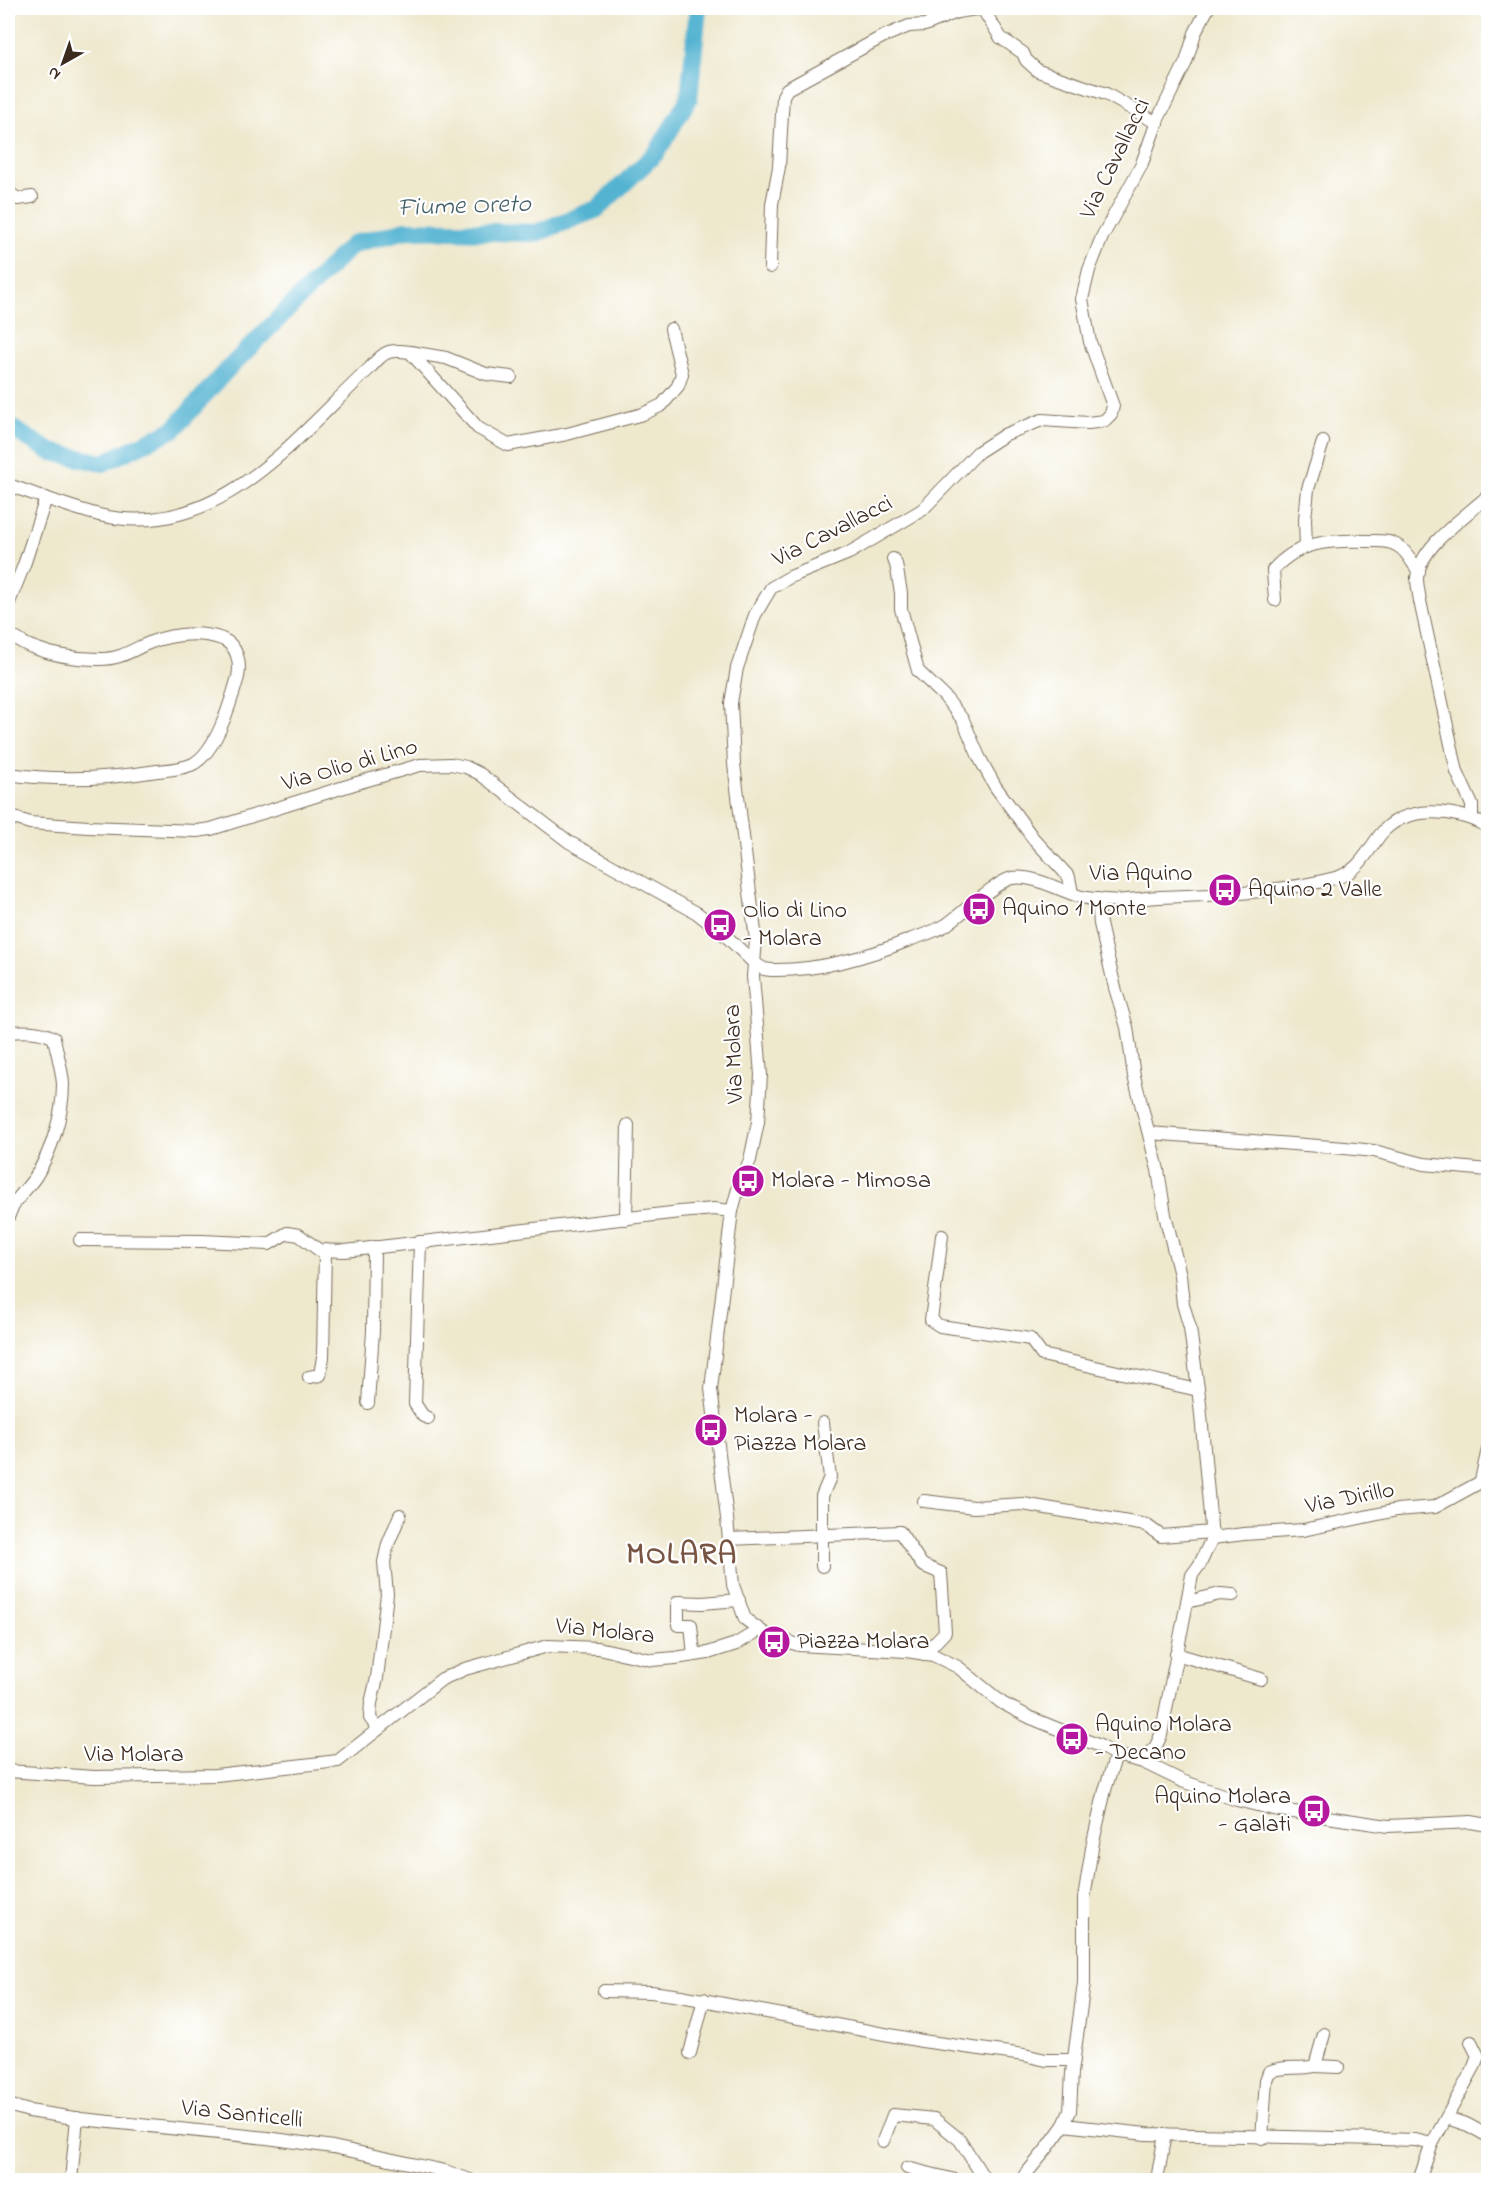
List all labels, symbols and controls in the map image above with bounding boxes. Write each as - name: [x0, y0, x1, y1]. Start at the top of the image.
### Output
- north arrow: [33, 33, 93, 93]
- text: N: [43, 60, 66, 86]
- street label: Via Cavallacci: [1071, 93, 1160, 226]
- water label: Fiume Oreto: [397, 186, 533, 228]
- street label: Via Cavallacci: [766, 487, 899, 578]
- street label: Via Olio di Lino: [277, 730, 422, 802]
- street label: Via Aquino: [1089, 857, 1192, 892]
- bus stop icon: Aquino 2 Valle: [1207, 872, 1243, 908]
- place label: Aquino 2 Valle: [1248, 873, 1382, 908]
- bus stop icon: Aquino 1 Monte: [961, 891, 997, 927]
- place label: Aquino 1 Monte: [1002, 892, 1147, 927]
- place label: Olio di Lino - Molara: [743, 894, 847, 957]
- bus stop icon: Olio di Lino - Molara: [702, 907, 738, 943]
- street label: Via Molara: [716, 1004, 754, 1105]
- bus stop icon: Molara - Mimosa: [730, 1163, 766, 1199]
- place label: Molara - Mimosa: [771, 1164, 931, 1199]
- place label: Molara - Piazza Molara: [734, 1399, 867, 1462]
- bus stop icon: Molara - Piazza Molara: [693, 1412, 729, 1448]
- street label: Via Dirillo: [1302, 1473, 1398, 1525]
- district label: MOLARA: [626, 1534, 738, 1578]
- street label: Via Molara: [553, 1609, 656, 1655]
- bus stop icon: Piazza Molara: [756, 1624, 792, 1660]
- place label: Piazza Molara: [797, 1625, 930, 1660]
- place label: Aquino Molara - Decano: [1095, 1708, 1232, 1771]
- bus stop icon: Aquino Molara - Decano: [1054, 1721, 1090, 1757]
- street label: Via Molara: [83, 1738, 184, 1773]
- place label: Aquino Molara - Galati: [1154, 1780, 1291, 1843]
- bus stop icon: Aquino Molara - Galati: [1296, 1793, 1332, 1829]
- street label: Via Santicelli: [178, 2091, 305, 2139]

